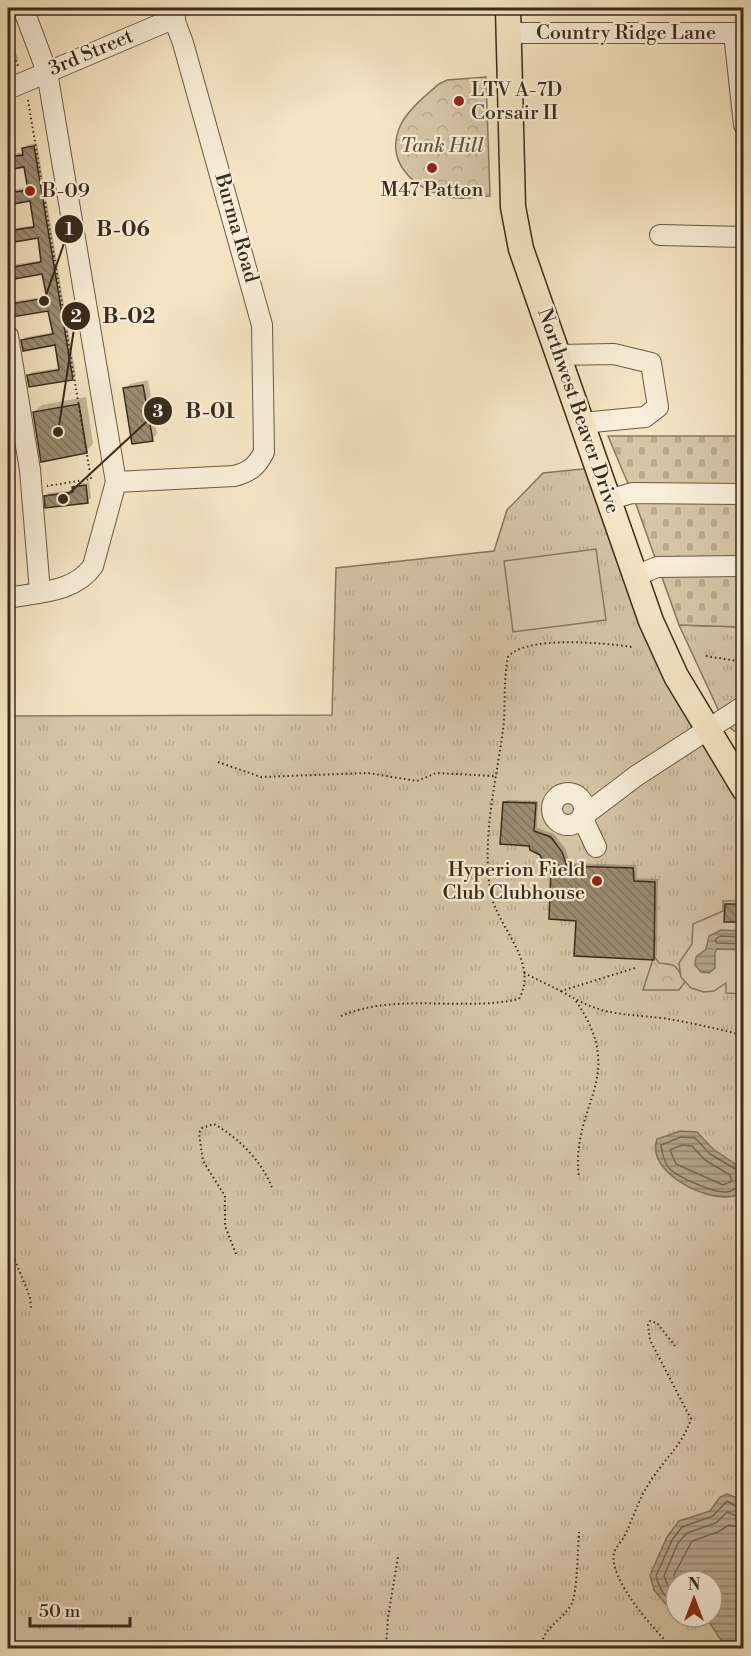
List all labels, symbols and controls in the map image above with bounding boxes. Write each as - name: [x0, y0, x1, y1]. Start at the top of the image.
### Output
- street label: Country Ridge Lane: [536, 21, 716, 46]
- street label: 3rd Street: [45, 24, 137, 82]
- place label: LTV A-7D Corsair II: [471, 78, 562, 126]
- marker: LTV A-7D Corsair II: [452, 94, 466, 108]
- park label: Tank Hill: [400, 134, 484, 159]
- marker: M47 Patton: [425, 161, 439, 175]
- street label: Burma Road: [208, 169, 264, 286]
- place label: M47 Patton: [381, 178, 483, 203]
- place label: B-09: [41, 179, 90, 204]
- marker: B-09: [23, 184, 37, 198]
- callout: B-06: [54, 209, 161, 248]
- text: B-06: [96, 217, 150, 243]
- text: 1: [65, 218, 74, 241]
- callout: B-02: [61, 296, 168, 335]
- text: B-02: [103, 304, 155, 330]
- text: 2: [70, 305, 82, 328]
- street label: Northwest Beaver Drive: [531, 305, 625, 517]
- callout: B-01: [143, 392, 247, 431]
- text: B-01: [185, 399, 235, 425]
- text: 3: [153, 400, 164, 423]
- place label: Hyperion Field Club Clubhouse: [443, 858, 586, 906]
- marker: Hyperion Field Club Clubhouse: [590, 874, 604, 888]
- north arrow: [664, 1569, 724, 1629]
- text: N: [688, 1575, 701, 1595]
- scale bar: [30, 1590, 130, 1628]
- text: 50 m: [39, 1600, 81, 1623]

